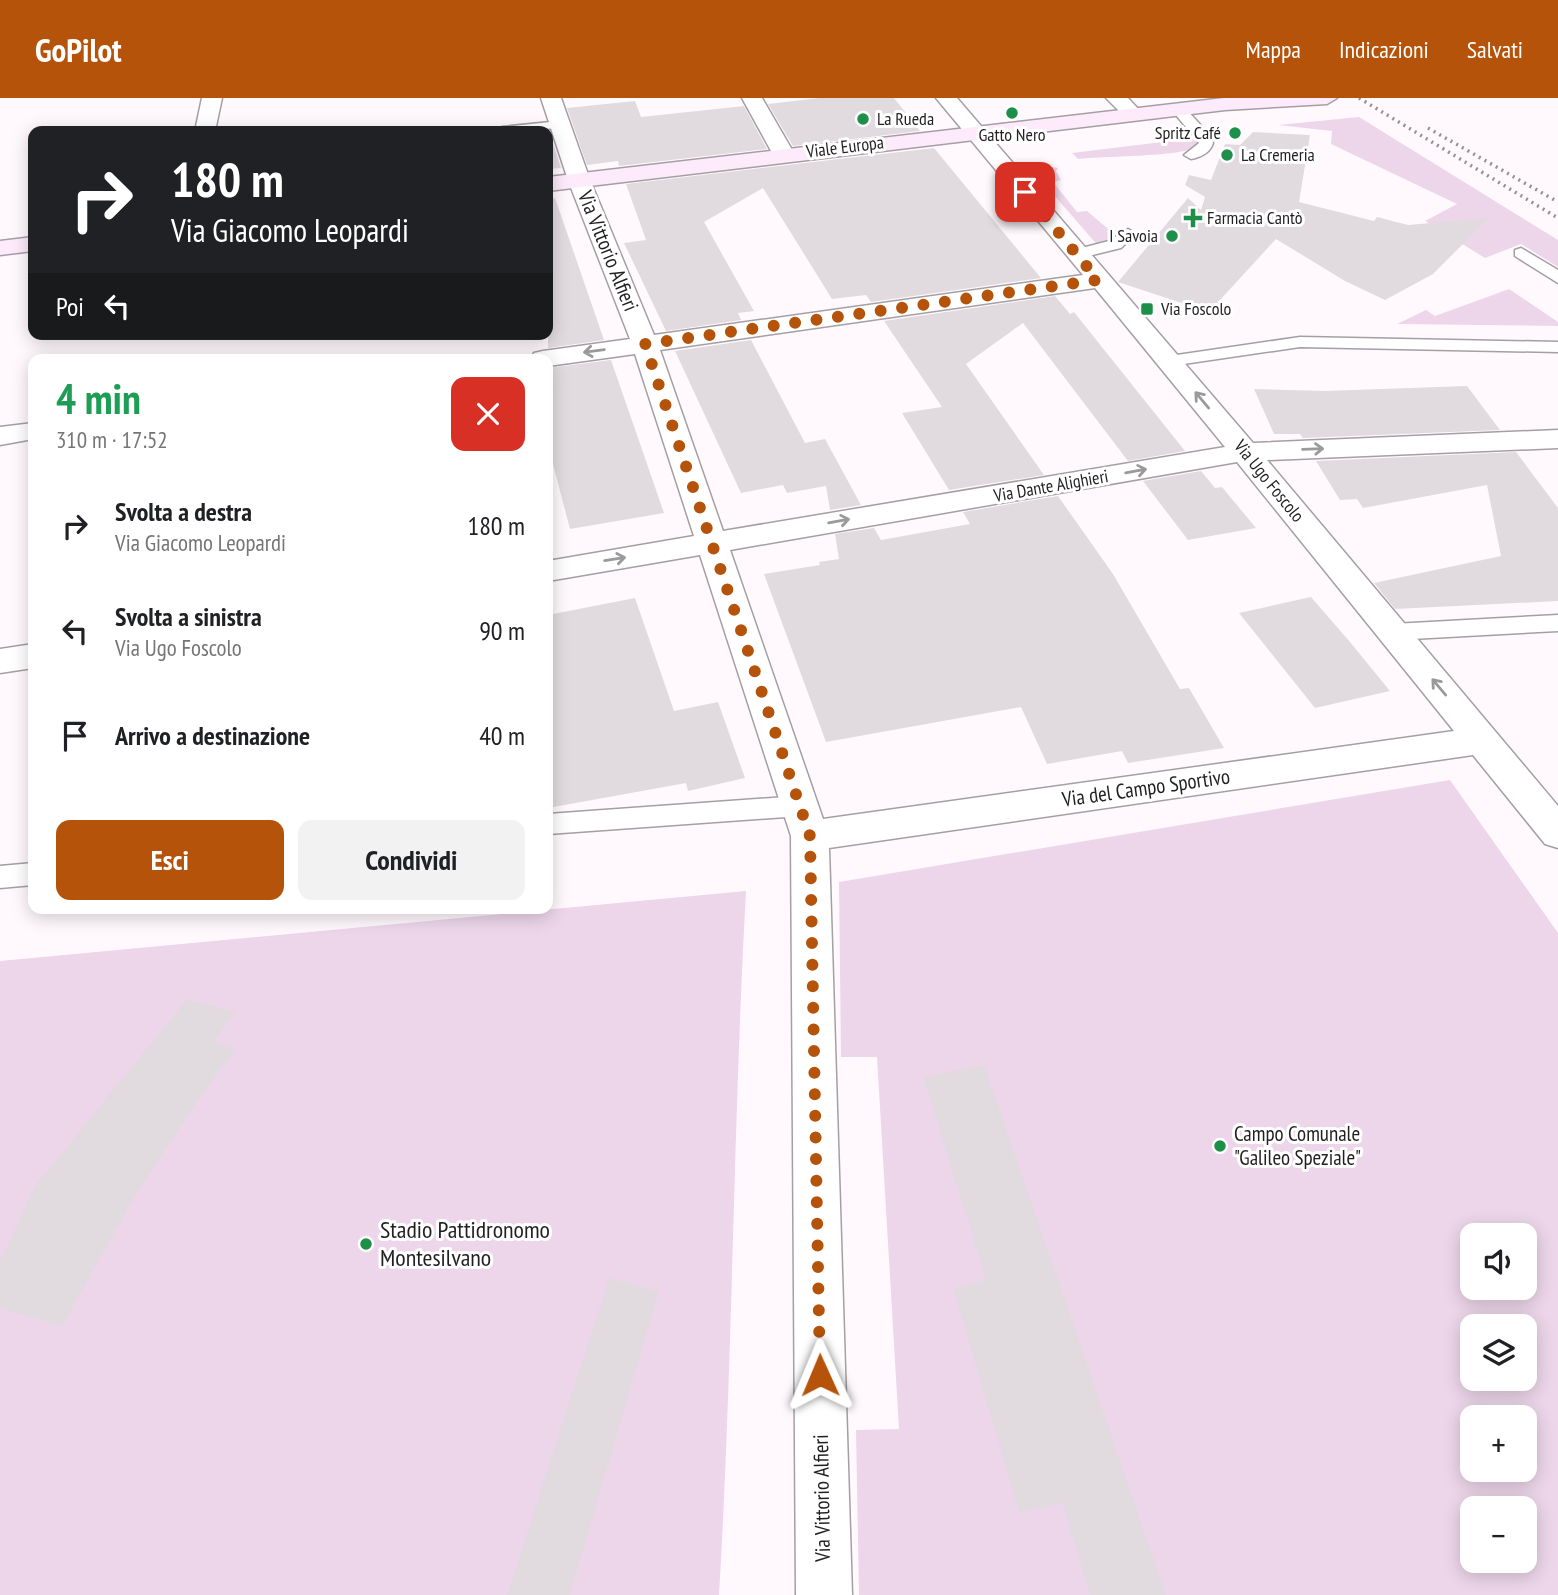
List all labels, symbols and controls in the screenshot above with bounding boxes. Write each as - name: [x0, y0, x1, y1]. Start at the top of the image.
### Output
- text: GoPilot: [35, 28, 122, 71]
- text: Mappa: [1246, 34, 1301, 65]
- text: Indicazioni: [1339, 34, 1429, 65]
- text: Salvati: [1467, 34, 1523, 65]
- marker: Gatto Nero: [1004, 105, 1020, 121]
- place label: La Rueda: [877, 107, 934, 130]
- marker: La Rueda: [855, 111, 871, 127]
- place label: Spritz Café: [1155, 121, 1221, 144]
- place label: Gatto Nero: [978, 123, 1046, 146]
- marker: Spritz Café: [1227, 125, 1243, 141]
- street label: Viale Europa: [804, 130, 885, 163]
- place label: La Cremeria: [1241, 143, 1315, 166]
- text: 180 m: [171, 147, 284, 211]
- marker: La Cremeria: [1219, 147, 1235, 163]
- icon: right: [56, 154, 147, 245]
- pin: [995, 162, 1055, 222]
- icon: arrive: [1006, 173, 1044, 211]
- street label: Via Vittorio Alfieri: [572, 186, 645, 315]
- place label: Farmacia Cantò: [1207, 206, 1303, 229]
- text: Via Giacomo Leopardi: [171, 209, 409, 251]
- marker: Farmacia Cantò: [1185, 210, 1201, 226]
- place label: I Savoia: [1109, 224, 1158, 247]
- marker: I Savoia: [1164, 228, 1180, 244]
- icon: left: [98, 287, 136, 325]
- text: Poi: [56, 290, 84, 323]
- place label: Via Foscolo: [1160, 297, 1232, 320]
- marker: Via Foscolo: [1139, 301, 1155, 317]
- one-way arrow: [583, 345, 606, 358]
- text: 4 min: [56, 371, 141, 426]
- button: close: [451, 377, 525, 451]
- one-way arrow: [1194, 391, 1210, 409]
- text: 310 m · 17:52: [56, 425, 168, 454]
- street label: Via Ugo Foscolo: [1229, 434, 1310, 527]
- one-way arrow: [1302, 443, 1325, 456]
- street label: Via Dante Alighieri: [991, 464, 1110, 507]
- one-way arrow: [1124, 464, 1147, 477]
- text: Svolta a destra: [115, 495, 252, 528]
- icon: right: [56, 507, 94, 545]
- text: 180 m: [467, 509, 525, 542]
- one-way arrow: [827, 514, 850, 527]
- text: Via Giacomo Leopardi: [115, 528, 286, 557]
- one-way arrow: [603, 552, 626, 565]
- text: Svolta a sinistra: [115, 600, 262, 633]
- icon: left: [56, 612, 94, 650]
- text: 90 m: [479, 614, 525, 647]
- text: Via Ugo Foscolo: [115, 633, 242, 662]
- one-way arrow: [1431, 679, 1446, 697]
- icon: arrive: [56, 717, 94, 755]
- text: Arrivo a destinazione: [115, 719, 310, 752]
- text: 40 m: [479, 719, 525, 752]
- street label: Via del Campo Sportivo: [1059, 762, 1232, 813]
- button: Esci: [56, 820, 284, 900]
- button: Condividi: [298, 820, 525, 900]
- place label: Campo Comunale "Galileo Speziale": [1234, 1120, 1361, 1171]
- marker: Campo Comunale "Galileo Speziale": [1212, 1138, 1228, 1154]
- place label: Stadio Pattidronomo Montesilvano: [380, 1214, 550, 1273]
- map controls: [1460, 1223, 1537, 1573]
- button: sound: [1460, 1223, 1537, 1300]
- marker: Stadio Pattidronomo Montesilvano: [358, 1236, 374, 1252]
- button: layers: [1460, 1314, 1537, 1391]
- position arrow: [783, 1338, 857, 1412]
- button: +: [1460, 1405, 1537, 1482]
- street label: Via Vittorio Alfieri: [807, 1434, 836, 1563]
- button: −: [1460, 1496, 1537, 1573]

